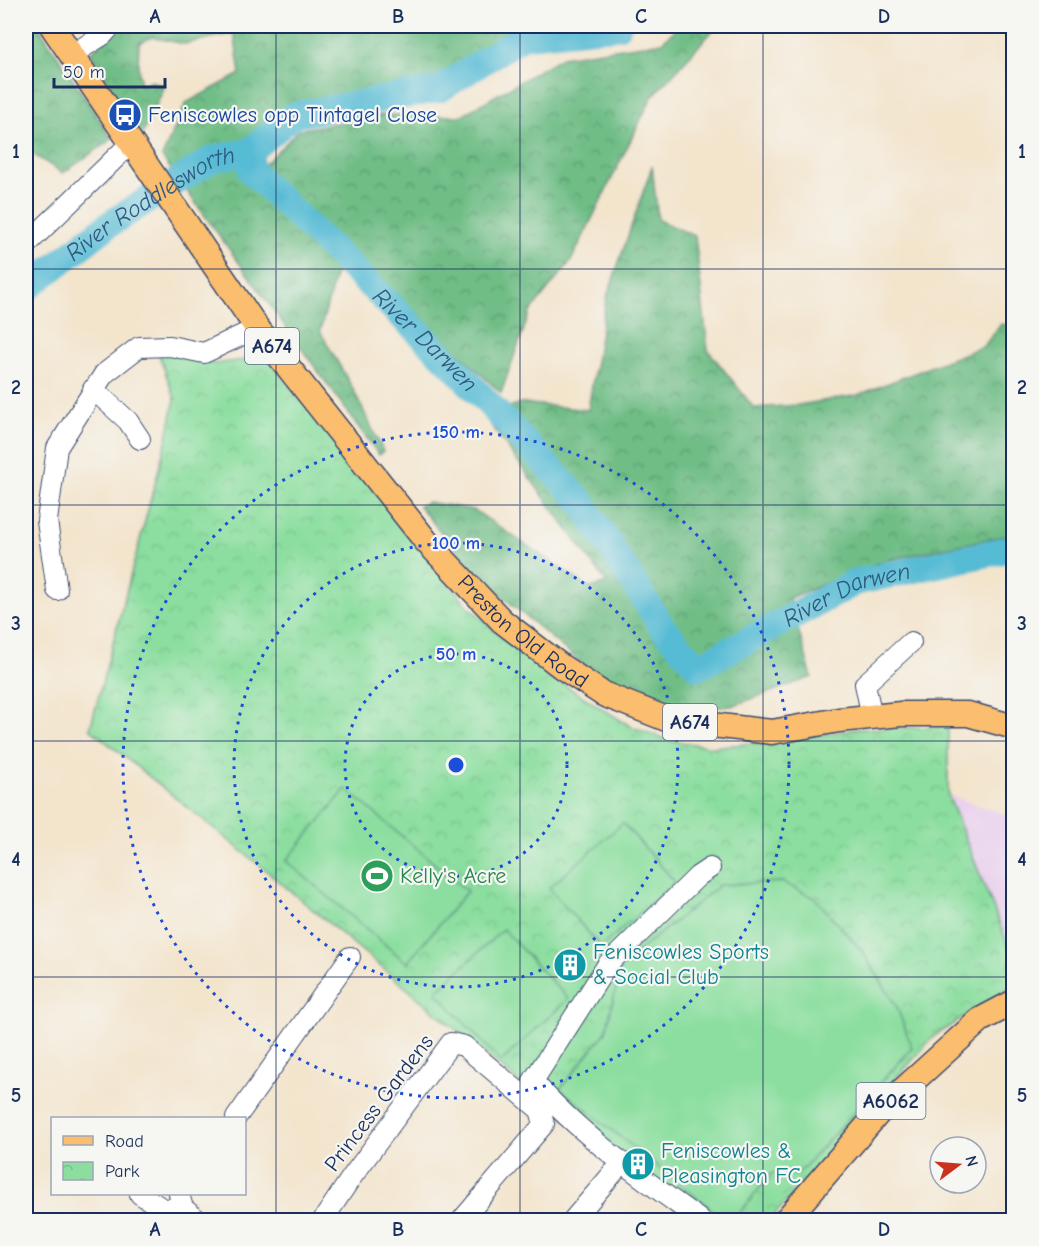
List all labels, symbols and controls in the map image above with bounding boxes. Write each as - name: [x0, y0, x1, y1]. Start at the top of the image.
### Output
- text: A: [149, 5, 161, 28]
- text: B: [392, 5, 404, 28]
- text: C: [635, 5, 647, 28]
- text: D: [878, 5, 890, 28]
- scale bar: [54, 51, 165, 89]
- text: 50 m: [63, 62, 105, 83]
- bus stop icon: Feniscowles opp Tintagel Close: [107, 97, 143, 133]
- place label: Feniscowles opp Tintagel Close: [148, 102, 437, 128]
- text: 1: [12, 140, 20, 163]
- text: 1: [1018, 140, 1026, 163]
- water label: River Roddlesworth: [60, 141, 237, 267]
- water label: River Darwen: [367, 282, 484, 398]
- road number: A674: [245, 328, 299, 364]
- text: 2: [11, 376, 21, 399]
- text: 2: [1017, 376, 1027, 399]
- text: 150 m: [432, 422, 480, 443]
- text: 100 m: [432, 533, 480, 554]
- water label: River Darwen: [778, 557, 913, 633]
- street label: Preston Old Road: [452, 569, 593, 694]
- text: 3: [11, 612, 21, 635]
- text: 3: [1017, 612, 1027, 635]
- text: 50 m: [436, 644, 476, 665]
- road number: A674: [663, 704, 717, 740]
- centre of rings: [446, 755, 466, 775]
- text: 4: [11, 848, 21, 871]
- text: 4: [1017, 848, 1027, 871]
- sports icon: Kelly's Acre: [359, 858, 395, 894]
- place label: Kelly's Acre: [400, 863, 506, 889]
- place label: Feniscowles Sports & Social Club: [593, 939, 769, 990]
- building icon: Feniscowles Sports & Social Club: [552, 947, 588, 983]
- street label: Princess Gardens: [319, 1029, 439, 1177]
- road number: A6062: [856, 1083, 926, 1119]
- text: 5: [11, 1084, 21, 1107]
- text: 5: [1017, 1084, 1027, 1107]
- legend: [51, 1117, 246, 1195]
- text: Road: [105, 1131, 144, 1152]
- north arrow: [928, 1135, 988, 1195]
- place label: Feniscowles & Pleasington FC: [661, 1138, 801, 1189]
- building icon: Feniscowles & Pleasington FC: [620, 1146, 656, 1182]
- text: N: [961, 1154, 982, 1169]
- text: Park: [105, 1161, 140, 1182]
- text: A: [149, 1218, 161, 1241]
- text: B: [392, 1218, 404, 1241]
- text: C: [635, 1218, 647, 1241]
- text: D: [878, 1218, 890, 1241]

